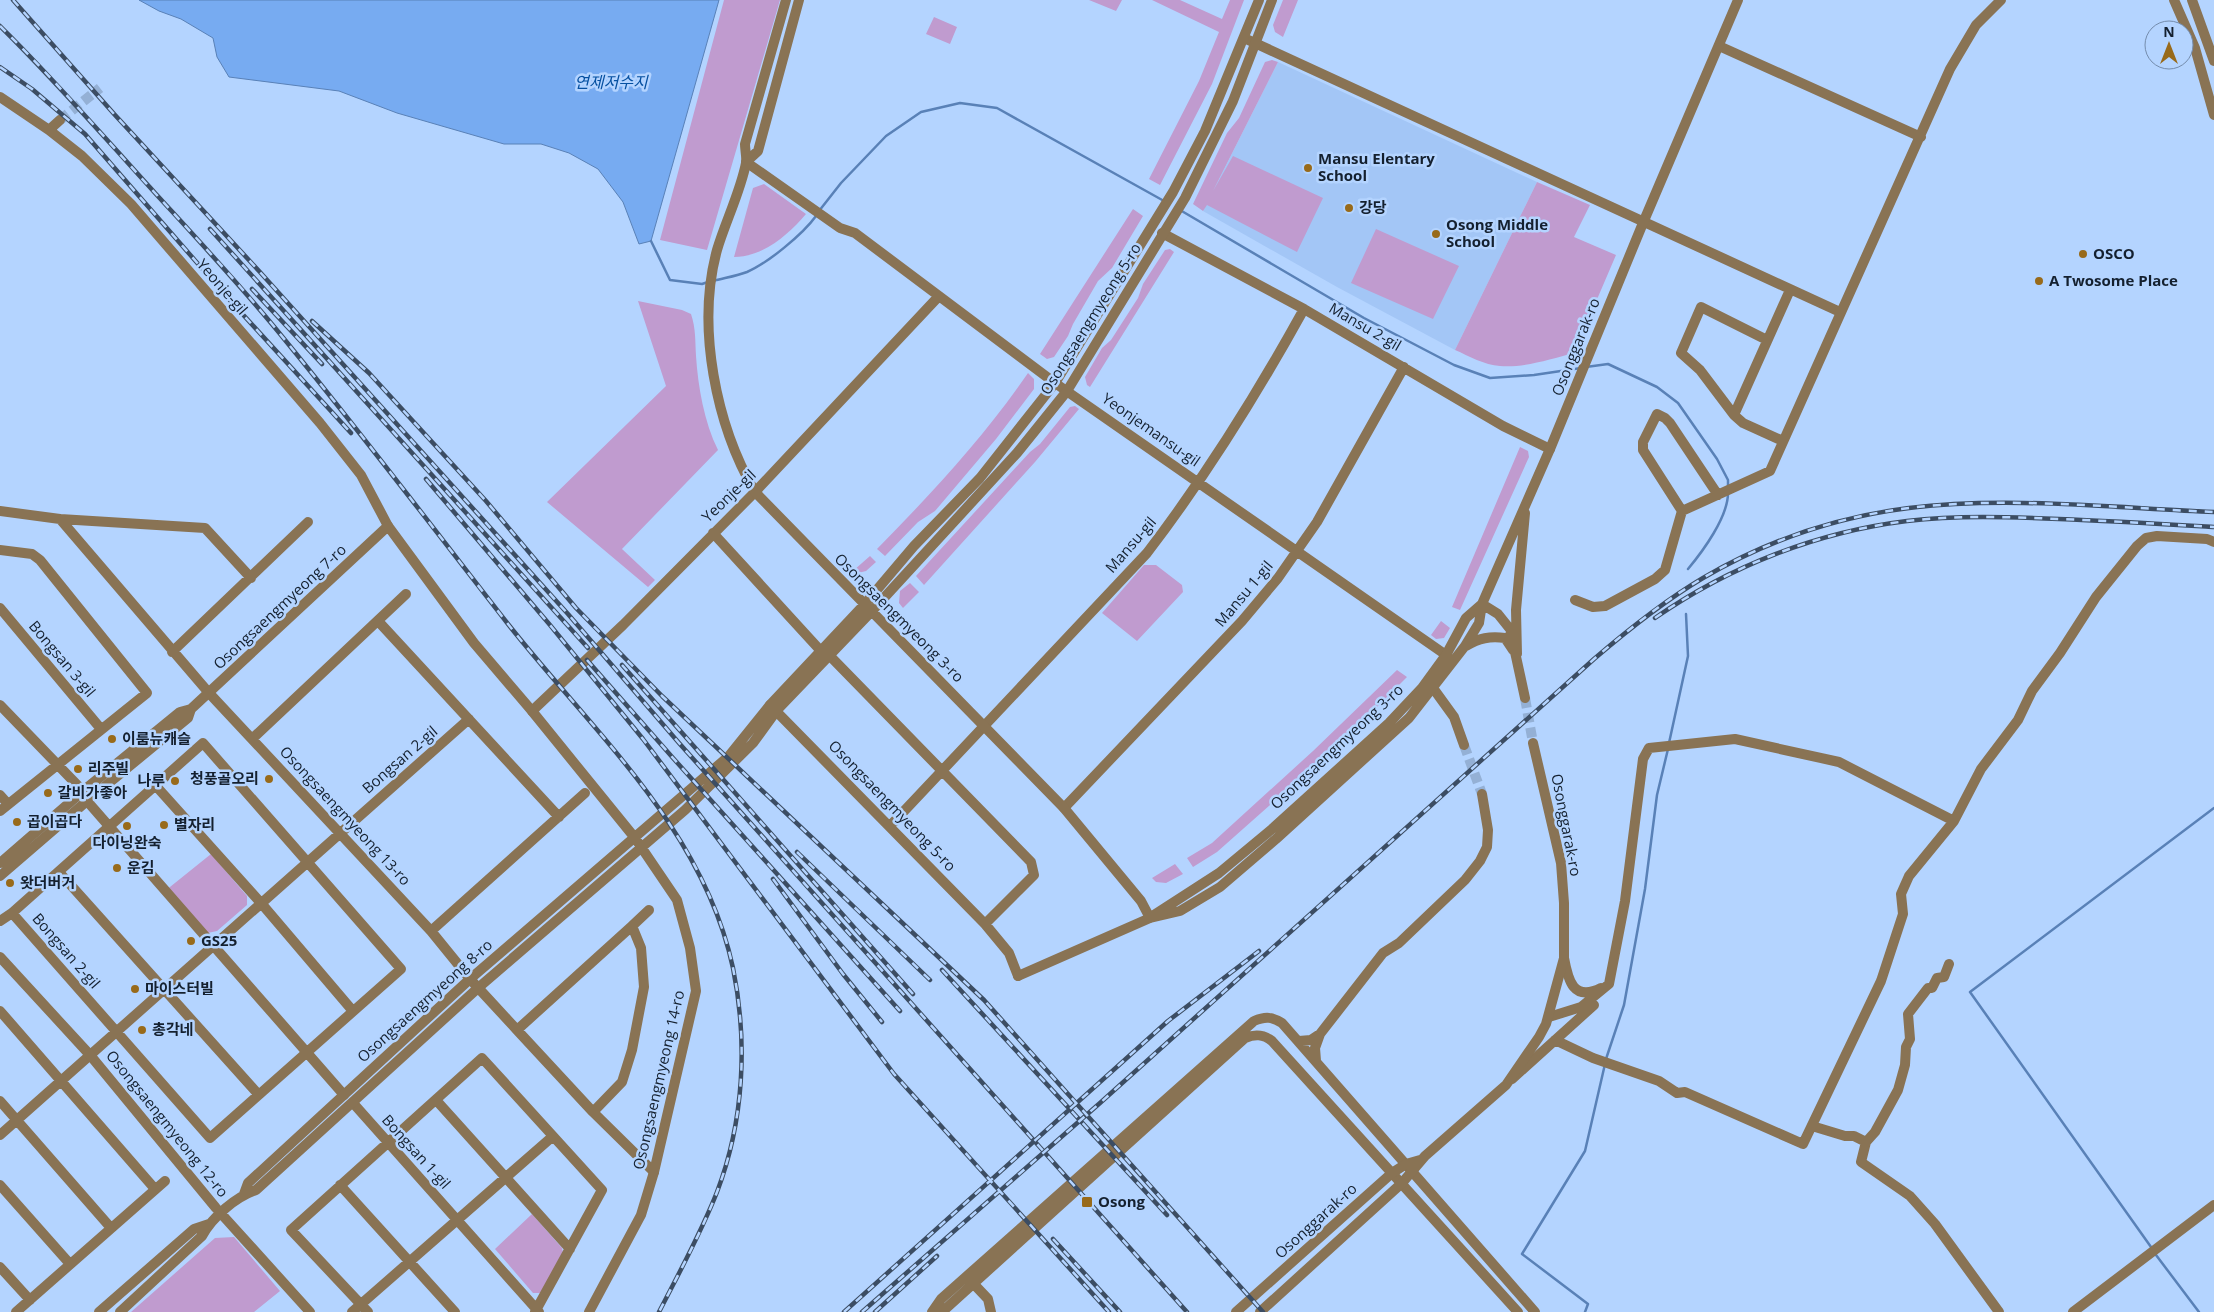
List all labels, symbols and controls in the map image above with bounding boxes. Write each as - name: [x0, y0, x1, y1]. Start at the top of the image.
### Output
- north arrow: [2144, 20, 2194, 70]
- text: N: [2163, 22, 2175, 41]
- water label: 연제저수지: [574, 71, 649, 93]
- place label: Mansu Elentary School: [1318, 148, 1435, 185]
- marker: Mansu Elentary School: [1302, 162, 1314, 174]
- place label: 강당: [1359, 197, 1387, 217]
- marker: 강당: [1343, 202, 1355, 214]
- place label: Osong Middle School: [1446, 214, 1548, 251]
- marker: Osong Middle School: [1430, 228, 1442, 240]
- street label: Osongsaengmyeong 5-ro: [1035, 239, 1145, 398]
- place label: OSCO: [2093, 243, 2135, 263]
- marker: OSCO: [2077, 248, 2089, 260]
- street label: Yeonje-gil: [193, 254, 253, 318]
- place label: A Twosome Place: [2049, 270, 2178, 290]
- marker: A Twosome Place: [2033, 275, 2045, 287]
- street label: Osonggarak-ro: [1546, 295, 1604, 399]
- street label: Mansu 2-gil: [1326, 297, 1405, 355]
- street label: Yeonjemansu-gil: [1099, 388, 1205, 471]
- street label: Yeonje-gil: [697, 465, 760, 526]
- street label: Mansu-gil: [1100, 512, 1160, 577]
- street label: Osongsaengmyeong 7-ro: [208, 539, 350, 673]
- street label: Osongsaengmyeong 3-ro: [831, 548, 969, 686]
- street label: Mansu 1-gil: [1210, 556, 1277, 631]
- street label: Bongsan 3-gil: [25, 616, 101, 701]
- street label: Osongsaengmyeong 3-ro: [1265, 679, 1407, 813]
- street label: Bongsan 2-gil: [357, 721, 441, 798]
- place label: 이룸뉴캐슬: [122, 728, 191, 748]
- marker: 이룸뉴캐슬: [106, 733, 118, 745]
- street label: Osongsaengmyeong 5-ro: [825, 735, 961, 875]
- street label: Osongsaengmyeong 13-ro: [276, 741, 416, 889]
- place label: 리주빌: [88, 758, 129, 778]
- marker: 리주빌: [72, 763, 84, 775]
- place label: 청풍골오리: [190, 768, 259, 788]
- place label: 나루: [137, 770, 165, 790]
- street label: Osonggarak-ro: [1547, 772, 1587, 878]
- marker: 청풍골오리: [263, 773, 275, 785]
- marker: 나루: [169, 775, 181, 787]
- place label: 갈비가좋아: [58, 782, 127, 802]
- marker: 갈비가좋아: [42, 787, 54, 799]
- place label: 곱이곱다: [27, 811, 82, 831]
- place label: 별자리: [174, 814, 215, 834]
- marker: 곱이곱다: [11, 816, 23, 828]
- marker: 별자리: [158, 819, 170, 831]
- marker: 다이닝완숙: [121, 820, 133, 832]
- place label: 다이닝완숙: [92, 832, 162, 852]
- place label: 운김: [127, 857, 155, 877]
- marker: 운김: [111, 862, 123, 874]
- place label: 왓더버거: [20, 872, 75, 892]
- marker: 왓더버거: [4, 877, 16, 889]
- street label: Bongsan 2-gil: [28, 908, 105, 992]
- place label: GS25: [201, 930, 237, 950]
- street label: Osongsaengmyeong 8-ro: [353, 934, 496, 1066]
- marker: GS25: [185, 935, 197, 947]
- place label: 마이스터빌: [145, 978, 214, 998]
- marker: 마이스터빌: [129, 983, 141, 995]
- street label: Osongsaengmyeong 14-ro: [628, 988, 688, 1171]
- place label: 총각네: [152, 1019, 193, 1039]
- marker: 총각네: [136, 1024, 148, 1036]
- street label: Osongsaengmyeong 12-ro: [102, 1046, 233, 1201]
- street label: Bongsan 1-gil: [378, 1110, 456, 1193]
- street label: Osonggarak-ro: [1270, 1178, 1361, 1262]
- place label: Osong: [1098, 1191, 1146, 1211]
- marker: Osong: [1080, 1195, 1094, 1209]

